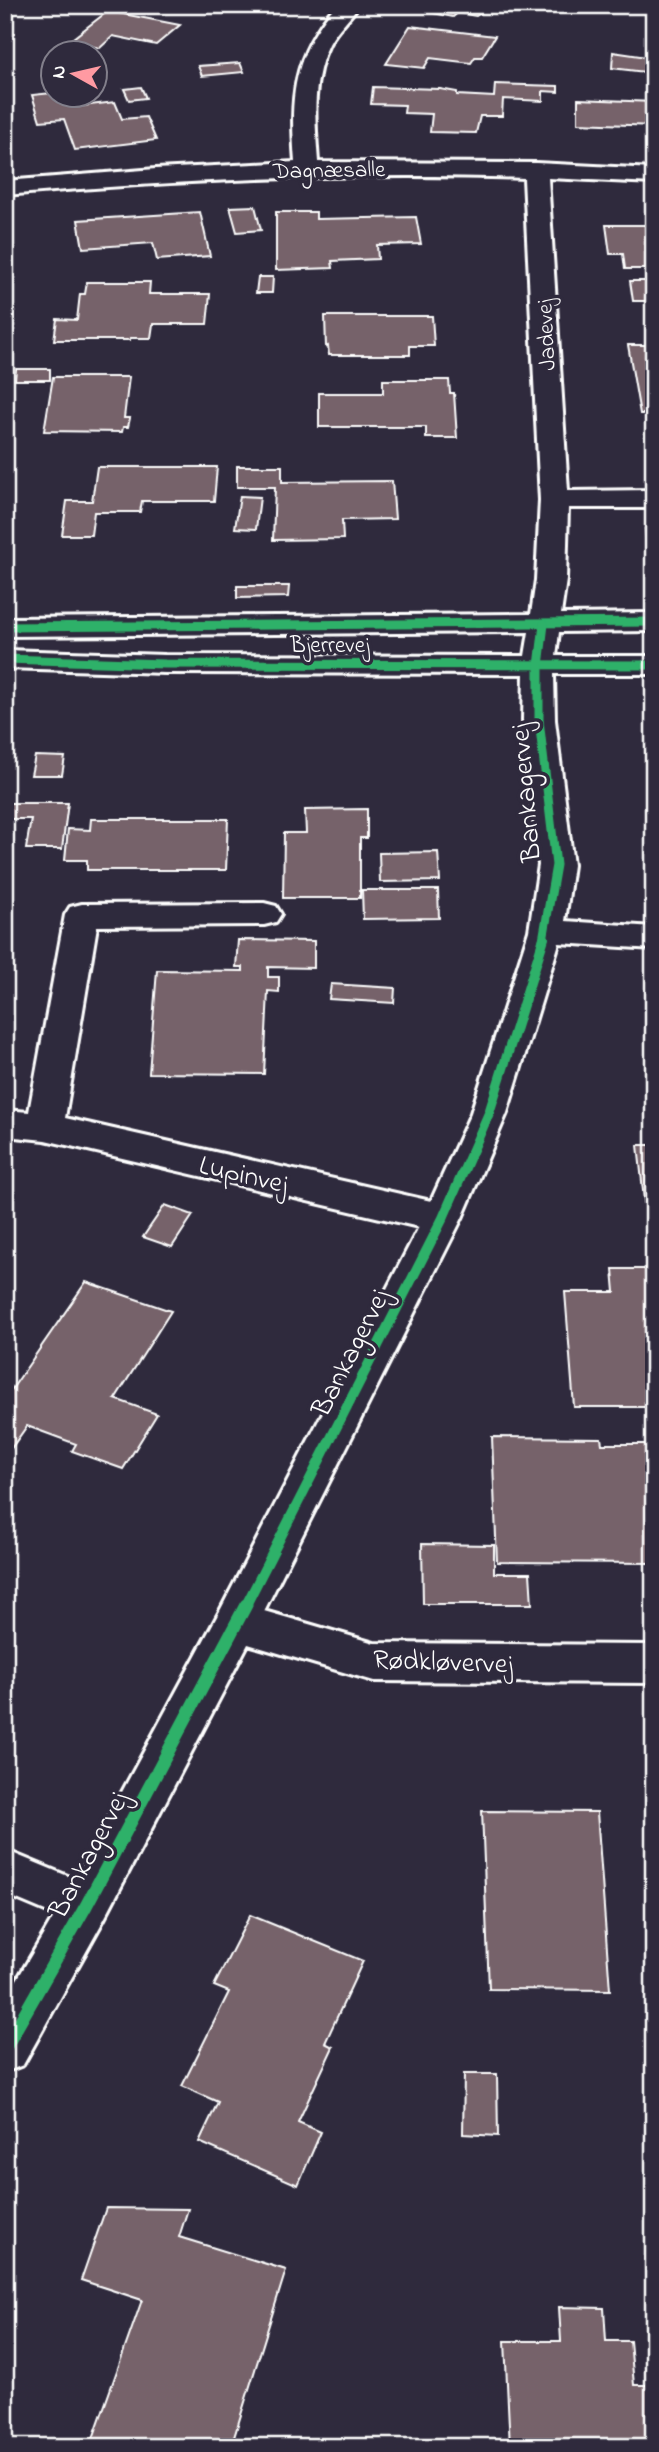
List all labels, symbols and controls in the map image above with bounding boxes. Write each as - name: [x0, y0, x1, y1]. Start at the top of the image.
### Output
- north arrow: [38, 38, 108, 108]
- text: N: [45, 64, 74, 80]
- street label: Dagnæsalle: [271, 154, 386, 190]
- street label: Jadevej: [529, 297, 566, 371]
- street label: Bjerrevej: [289, 630, 371, 663]
- street label: Bankagervej: [501, 720, 554, 865]
- street label: Lupinvej: [195, 1146, 293, 1207]
- street label: Bankagervej: [302, 1281, 403, 1426]
- street label: Rødkløvervej: [372, 1641, 515, 1686]
- street label: Bankagervej: [39, 1784, 141, 1927]

